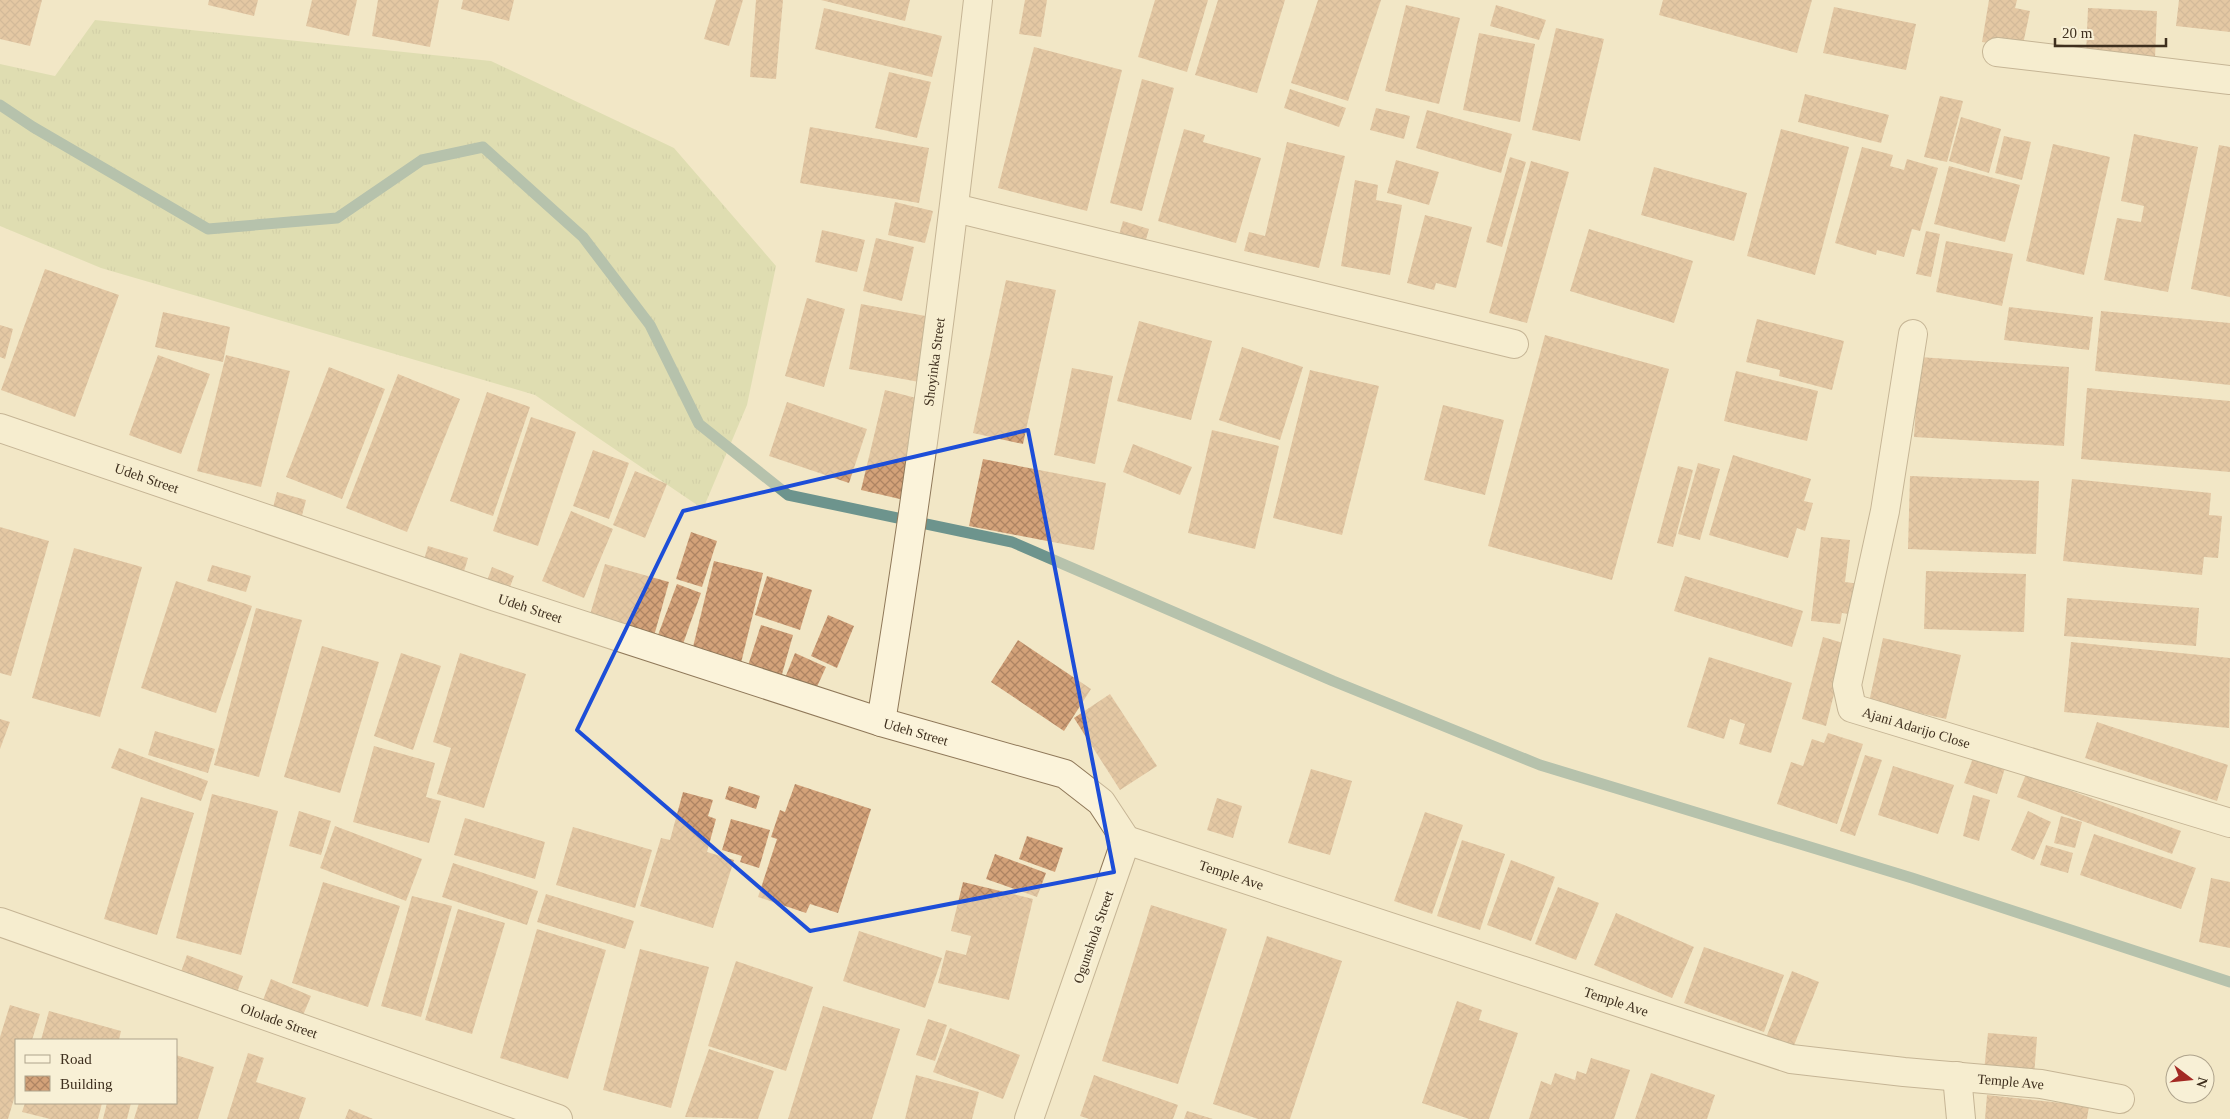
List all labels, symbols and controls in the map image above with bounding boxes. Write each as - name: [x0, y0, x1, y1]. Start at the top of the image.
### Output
- scale bar: [2055, 15, 2166, 47]
- text: 20 m: [2062, 25, 2093, 41]
- street label: Shoyinka Street: [921, 317, 948, 407]
- street label: Udeh Street: [113, 461, 181, 496]
- street label: Udeh Street: [496, 591, 564, 626]
- street label: Ajani Adarijo Close: [1860, 705, 1972, 752]
- street label: Udeh Street: [882, 716, 950, 749]
- street label: Temple Ave: [1197, 858, 1265, 893]
- street label: Ogunshola Street: [1071, 889, 1116, 985]
- street label: Temple Ave: [1582, 984, 1650, 1019]
- street label: Ololade Street: [238, 1001, 320, 1042]
- legend: [15, 1039, 178, 1104]
- text: Road: [60, 1051, 92, 1067]
- north arrow: [2165, 1054, 2215, 1104]
- street label: Temple Ave: [1977, 1071, 2045, 1092]
- text: Building: [60, 1076, 113, 1092]
- text: N: [2193, 1076, 2211, 1089]

